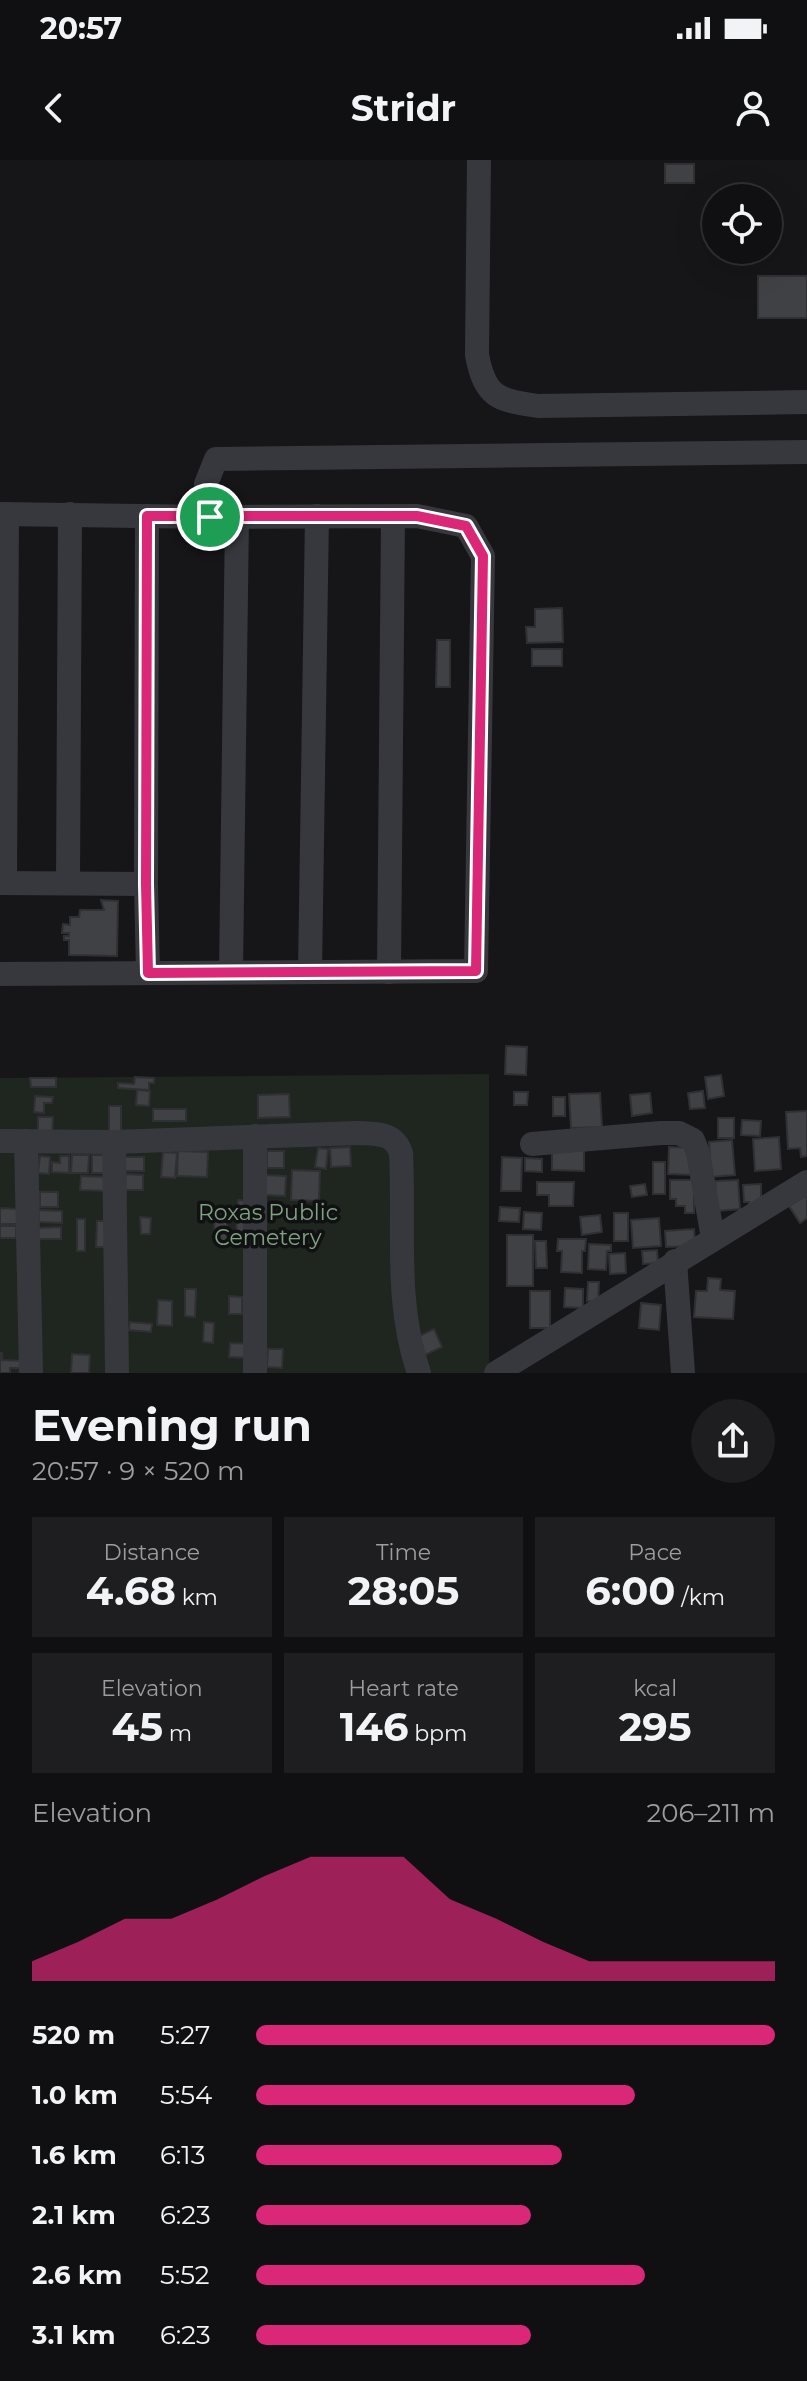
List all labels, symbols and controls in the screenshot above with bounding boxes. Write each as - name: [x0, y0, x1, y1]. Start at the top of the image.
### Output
- text: 20:57: [40, 10, 122, 47]
- icon: back: [32, 86, 76, 130]
- text: Stridr: [351, 86, 456, 130]
- icon: person: [731, 86, 775, 130]
- map controls: [702, 184, 782, 264]
- button: locate: [702, 184, 782, 264]
- pin: [176, 483, 244, 551]
- icon: arrive: [188, 495, 232, 539]
- park label: Roxas Public Cemetery: [198, 1199, 338, 1251]
- text: Evening run: [32, 1398, 312, 1452]
- button: share: [691, 1399, 775, 1483]
- text: 20:57 · 9 × 520 m: [32, 1455, 245, 1487]
- text: Distance: [104, 1539, 200, 1566]
- text: Time: [376, 1539, 431, 1566]
- text: Pace: [628, 1539, 682, 1566]
- text: 4.68: [86, 1566, 176, 1615]
- text: 28:05: [348, 1566, 459, 1615]
- text: 6:00: [585, 1566, 676, 1615]
- text: km: [176, 1584, 218, 1611]
- text: /km: [676, 1584, 725, 1611]
- text: Elevation: [101, 1675, 203, 1702]
- text: Heart rate: [348, 1675, 459, 1702]
- text: kcal: [633, 1675, 677, 1702]
- text: 45: [112, 1702, 163, 1751]
- text: 146: [340, 1702, 408, 1751]
- text: 295: [619, 1702, 692, 1751]
- text: m: [163, 1720, 192, 1747]
- text: bpm: [408, 1720, 467, 1747]
- text: Elevation: [32, 1797, 152, 1829]
- text: 206–211 m: [646, 1797, 775, 1829]
- text: 520 m: [32, 2019, 115, 2051]
- text: 5:27: [160, 2019, 210, 2051]
- text: 1.0 km: [32, 2079, 118, 2111]
- text: 5:54: [160, 2079, 212, 2111]
- text: 1.6 km: [32, 2139, 117, 2171]
- text: 6:13: [160, 2139, 205, 2171]
- text: 2.1 km: [32, 2199, 116, 2231]
- text: 6:23: [160, 2199, 211, 2231]
- text: 2.6 km: [32, 2259, 122, 2291]
- text: 5:52: [160, 2259, 210, 2291]
- text: 3.1 km: [32, 2319, 116, 2351]
- text: 6:23: [160, 2319, 211, 2351]

